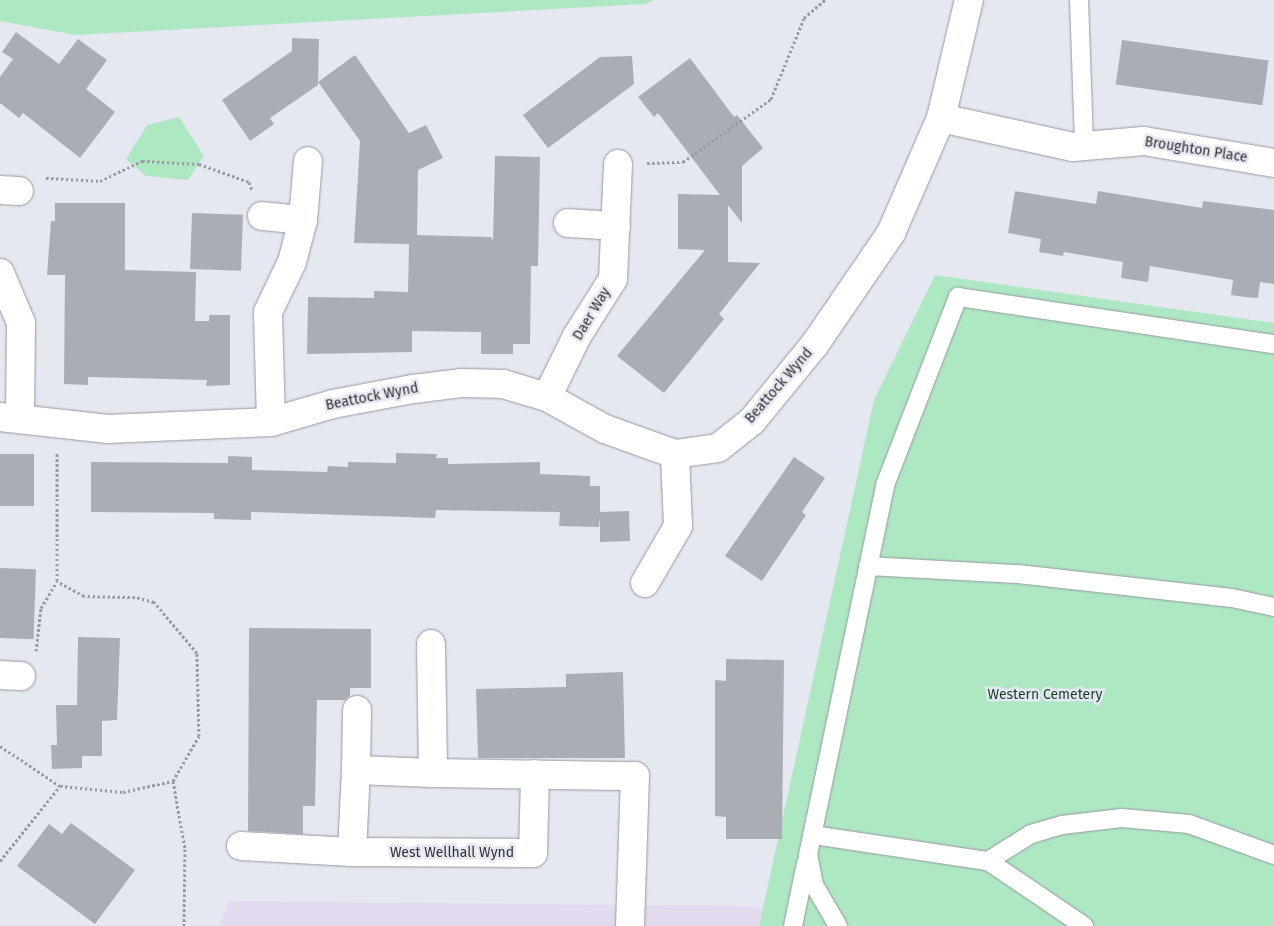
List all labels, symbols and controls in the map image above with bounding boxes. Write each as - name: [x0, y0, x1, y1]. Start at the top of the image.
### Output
- street label: Broughton Place: [1143, 134, 1249, 166]
- street label: Daer Way: [570, 285, 614, 343]
- street label: Beattock Wynd: [742, 345, 816, 427]
- street label: Beattock Wynd: [324, 380, 420, 414]
- park label: Western Cemetery: [988, 687, 1102, 703]
- street label: West Wellhall Wynd: [390, 845, 514, 861]

